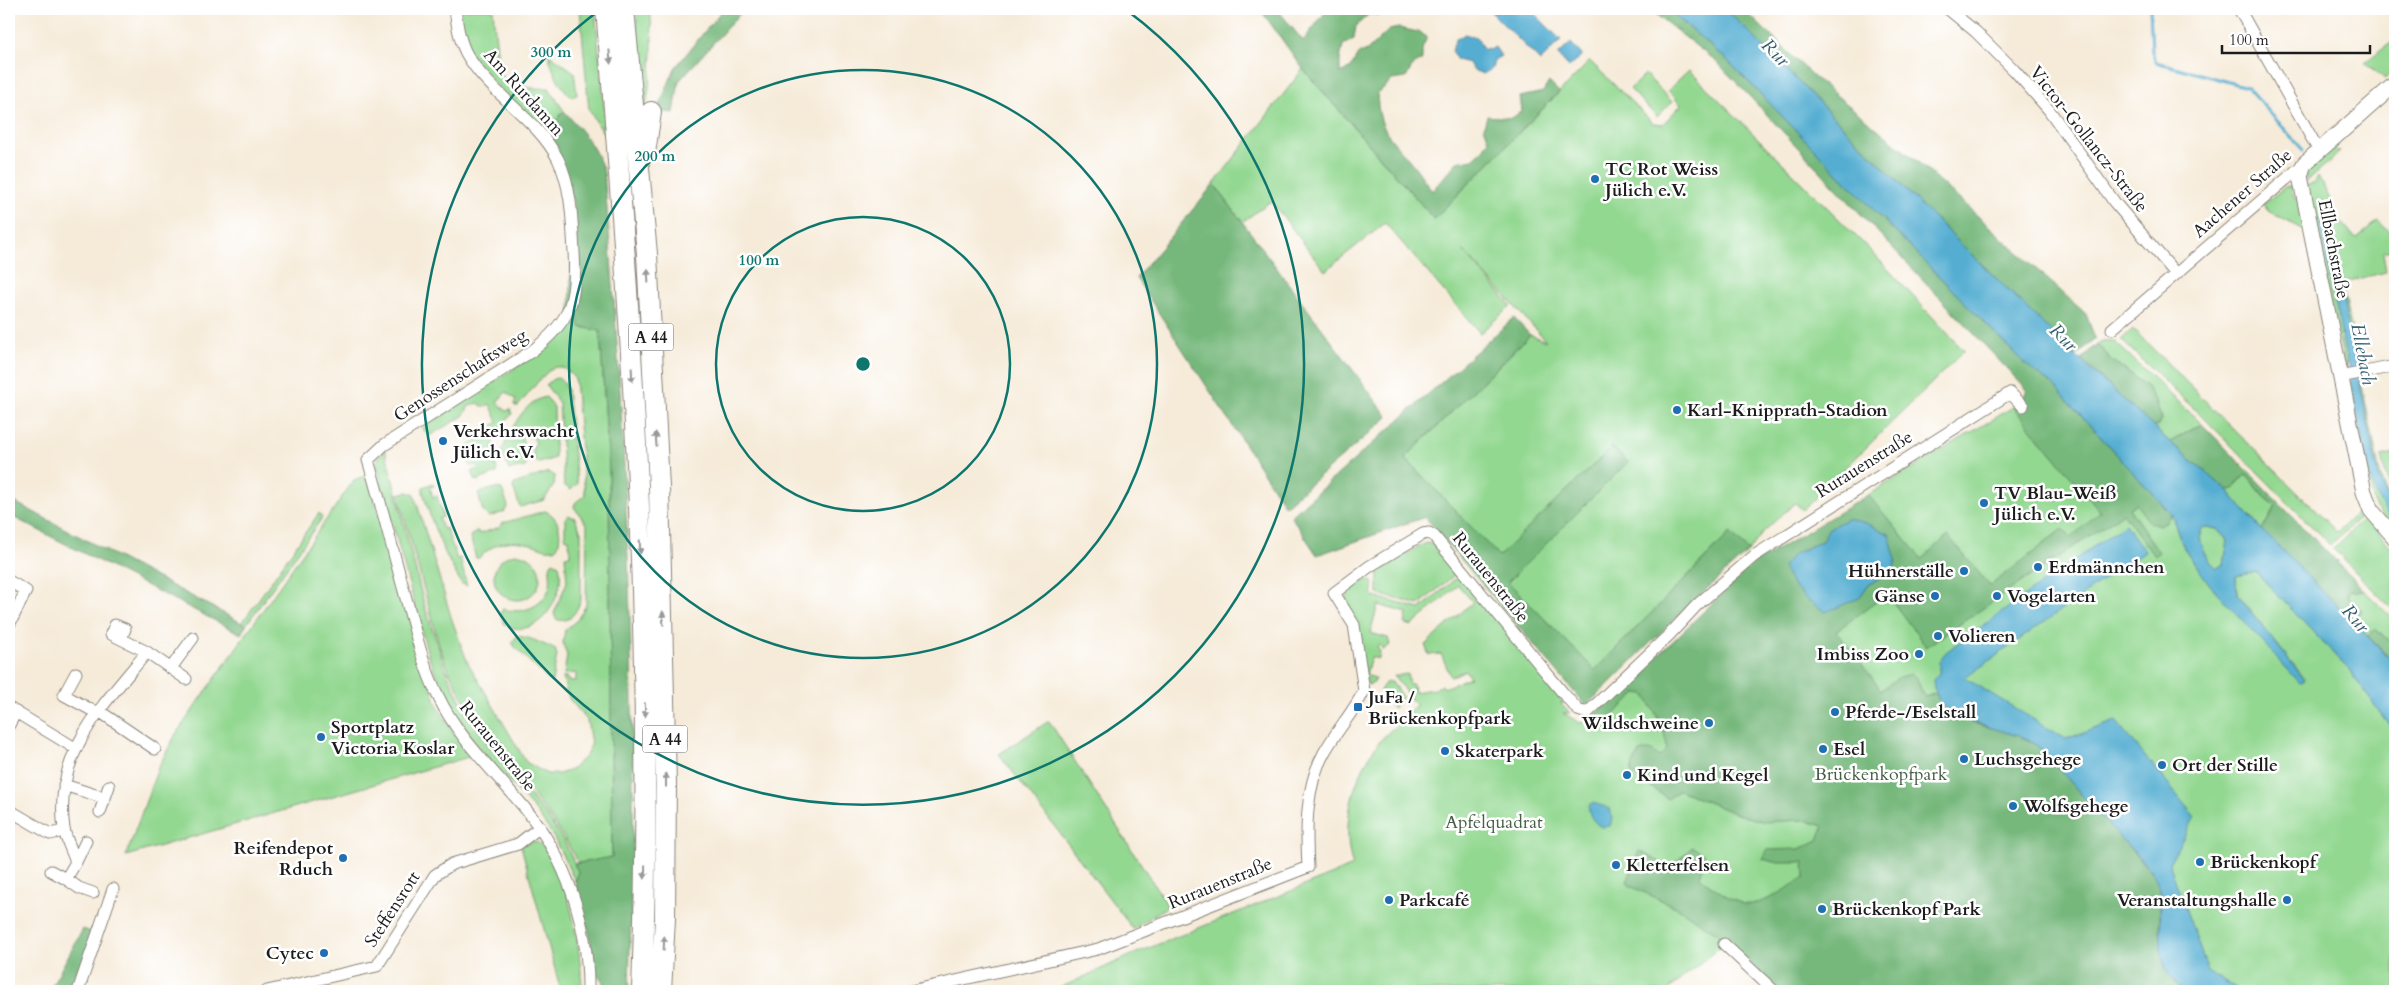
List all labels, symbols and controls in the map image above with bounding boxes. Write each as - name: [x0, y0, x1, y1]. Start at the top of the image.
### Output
- scale bar: [2222, 22, 2369, 54]
- text: 100 m: [2229, 30, 2269, 50]
- water label: Rur: [1756, 33, 1796, 73]
- text: 300 m: [531, 42, 572, 62]
- street label: Am Rurdamm: [478, 43, 570, 142]
- one-way arrow: [606, 50, 614, 66]
- street label: Victor-Gollancz-Straße: [2023, 61, 2154, 218]
- street label: Aachener Straße: [2187, 143, 2298, 244]
- text: 200 m: [635, 146, 676, 166]
- place label: TC Rot Weiss Jülich e.V.: [1602, 157, 1718, 203]
- marker: TC Rot Weiss Jülich e.V.: [1589, 173, 1601, 185]
- street label: Ellbachstraße: [2312, 197, 2355, 301]
- text: 100 m: [739, 250, 780, 270]
- one-way arrow: [644, 268, 652, 284]
- water label: Rur: [2044, 318, 2084, 358]
- water label: Ellebach: [2344, 321, 2382, 387]
- street label: Genossenschaftsweg: [389, 322, 533, 428]
- road number: A 44: [628, 324, 674, 351]
- centre of rings: [854, 355, 872, 373]
- one-way arrow: [629, 367, 637, 383]
- place label: Karl-Knipprath-Stadion: [1687, 398, 1888, 423]
- marker: Karl-Knipprath-Stadion: [1671, 404, 1683, 416]
- place label: Verkehrswacht Jülich e.V.: [450, 419, 575, 465]
- street label: Rurauenstraße: [1811, 425, 1918, 504]
- one-way arrow: [652, 430, 660, 446]
- marker: Verkehrswacht Jülich e.V.: [437, 435, 449, 447]
- place label: TV Blau-Weiß Jülich e.V.: [1991, 481, 2117, 527]
- marker: TV Blau-Weiß Jülich e.V.: [1978, 497, 1990, 509]
- street label: Rurauenstraße: [1446, 527, 1535, 628]
- one-way arrow: [636, 540, 644, 556]
- place label: Erdmännchen: [2048, 555, 2165, 580]
- place label: Hühnerställe: [1848, 559, 1954, 584]
- marker: Erdmännchen: [2032, 561, 2044, 573]
- marker: Hühnerställe: [1958, 565, 1970, 577]
- place label: Gänse: [1874, 584, 1925, 609]
- place label: Vogelarten: [2007, 584, 2096, 609]
- marker: Gänse: [1929, 590, 1941, 602]
- marker: Vogelarten: [1991, 590, 2003, 602]
- water label: Rur: [2336, 599, 2375, 639]
- one-way arrow: [659, 609, 667, 625]
- place label: Volieren: [1948, 624, 2016, 649]
- marker: Volieren: [1932, 630, 1944, 642]
- place label: Imbiss Zoo: [1817, 642, 1909, 667]
- marker: Imbiss Zoo: [1913, 648, 1925, 660]
- place label: JuFa / Brückenkopfpark: [1365, 685, 1512, 731]
- street label: Rurauenstraße: [453, 696, 542, 797]
- place label: Pferde-/Eselstall: [1845, 700, 1976, 725]
- marker: JuFa / Brückenkopfpark: [1352, 701, 1364, 713]
- one-way arrow: [641, 702, 649, 718]
- marker: Pferde-/Eselstall: [1829, 706, 1841, 718]
- place label: Wildschweine: [1580, 711, 1699, 736]
- place label: Sportplatz Victoria Koslar: [331, 715, 455, 761]
- marker: Wildschweine: [1703, 717, 1715, 729]
- road number: A 44: [642, 726, 688, 752]
- marker: Sportplatz Victoria Koslar: [315, 731, 327, 743]
- place label: Esel: [1833, 737, 1865, 762]
- place label: Skaterpark: [1455, 739, 1545, 764]
- marker: Esel: [1817, 743, 1829, 755]
- marker: Skaterpark: [1439, 745, 1451, 757]
- place label: Luchsgehege: [1974, 747, 2082, 772]
- marker: Luchsgehege: [1958, 753, 1970, 765]
- place label: Ort der Stille: [2172, 753, 2278, 778]
- marker: Ort der Stille: [2156, 759, 2168, 771]
- park label: Brückenkopfpark: [1815, 762, 1948, 787]
- place label: Kind und Kegel: [1637, 763, 1768, 788]
- marker: Kind und Kegel: [1621, 769, 1633, 781]
- one-way arrow: [662, 772, 670, 788]
- place label: Wolfsgehege: [2022, 794, 2129, 819]
- marker: Wolfsgehege: [2007, 800, 2019, 812]
- park label: Apfelquadrat: [1445, 810, 1543, 835]
- place label: Reifendepot Rduch: [233, 836, 334, 882]
- place label: Brückenkopf: [2210, 850, 2319, 875]
- street label: Rurauenstraße: [1165, 851, 1276, 916]
- marker: Reifendepot Rduch: [337, 852, 349, 864]
- place label: Kletterfelsen: [1626, 853, 1730, 878]
- marker: Brückenkopf: [2194, 856, 2206, 868]
- marker: Kletterfelsen: [1610, 859, 1622, 871]
- one-way arrow: [641, 864, 649, 880]
- street label: Steffensrott: [359, 866, 426, 952]
- place label: Parkcafé: [1399, 888, 1470, 913]
- place label: Veranstaltungshalle: [2117, 888, 2277, 913]
- marker: Parkcafé: [1383, 894, 1395, 906]
- marker: Veranstaltungshalle: [2281, 894, 2293, 906]
- place label: Brückenkopf Park: [1832, 897, 1981, 922]
- marker: Brückenkopf Park: [1816, 903, 1828, 915]
- one-way arrow: [660, 934, 668, 950]
- place label: Cytec: [266, 941, 314, 966]
- marker: Cytec: [318, 947, 330, 959]

